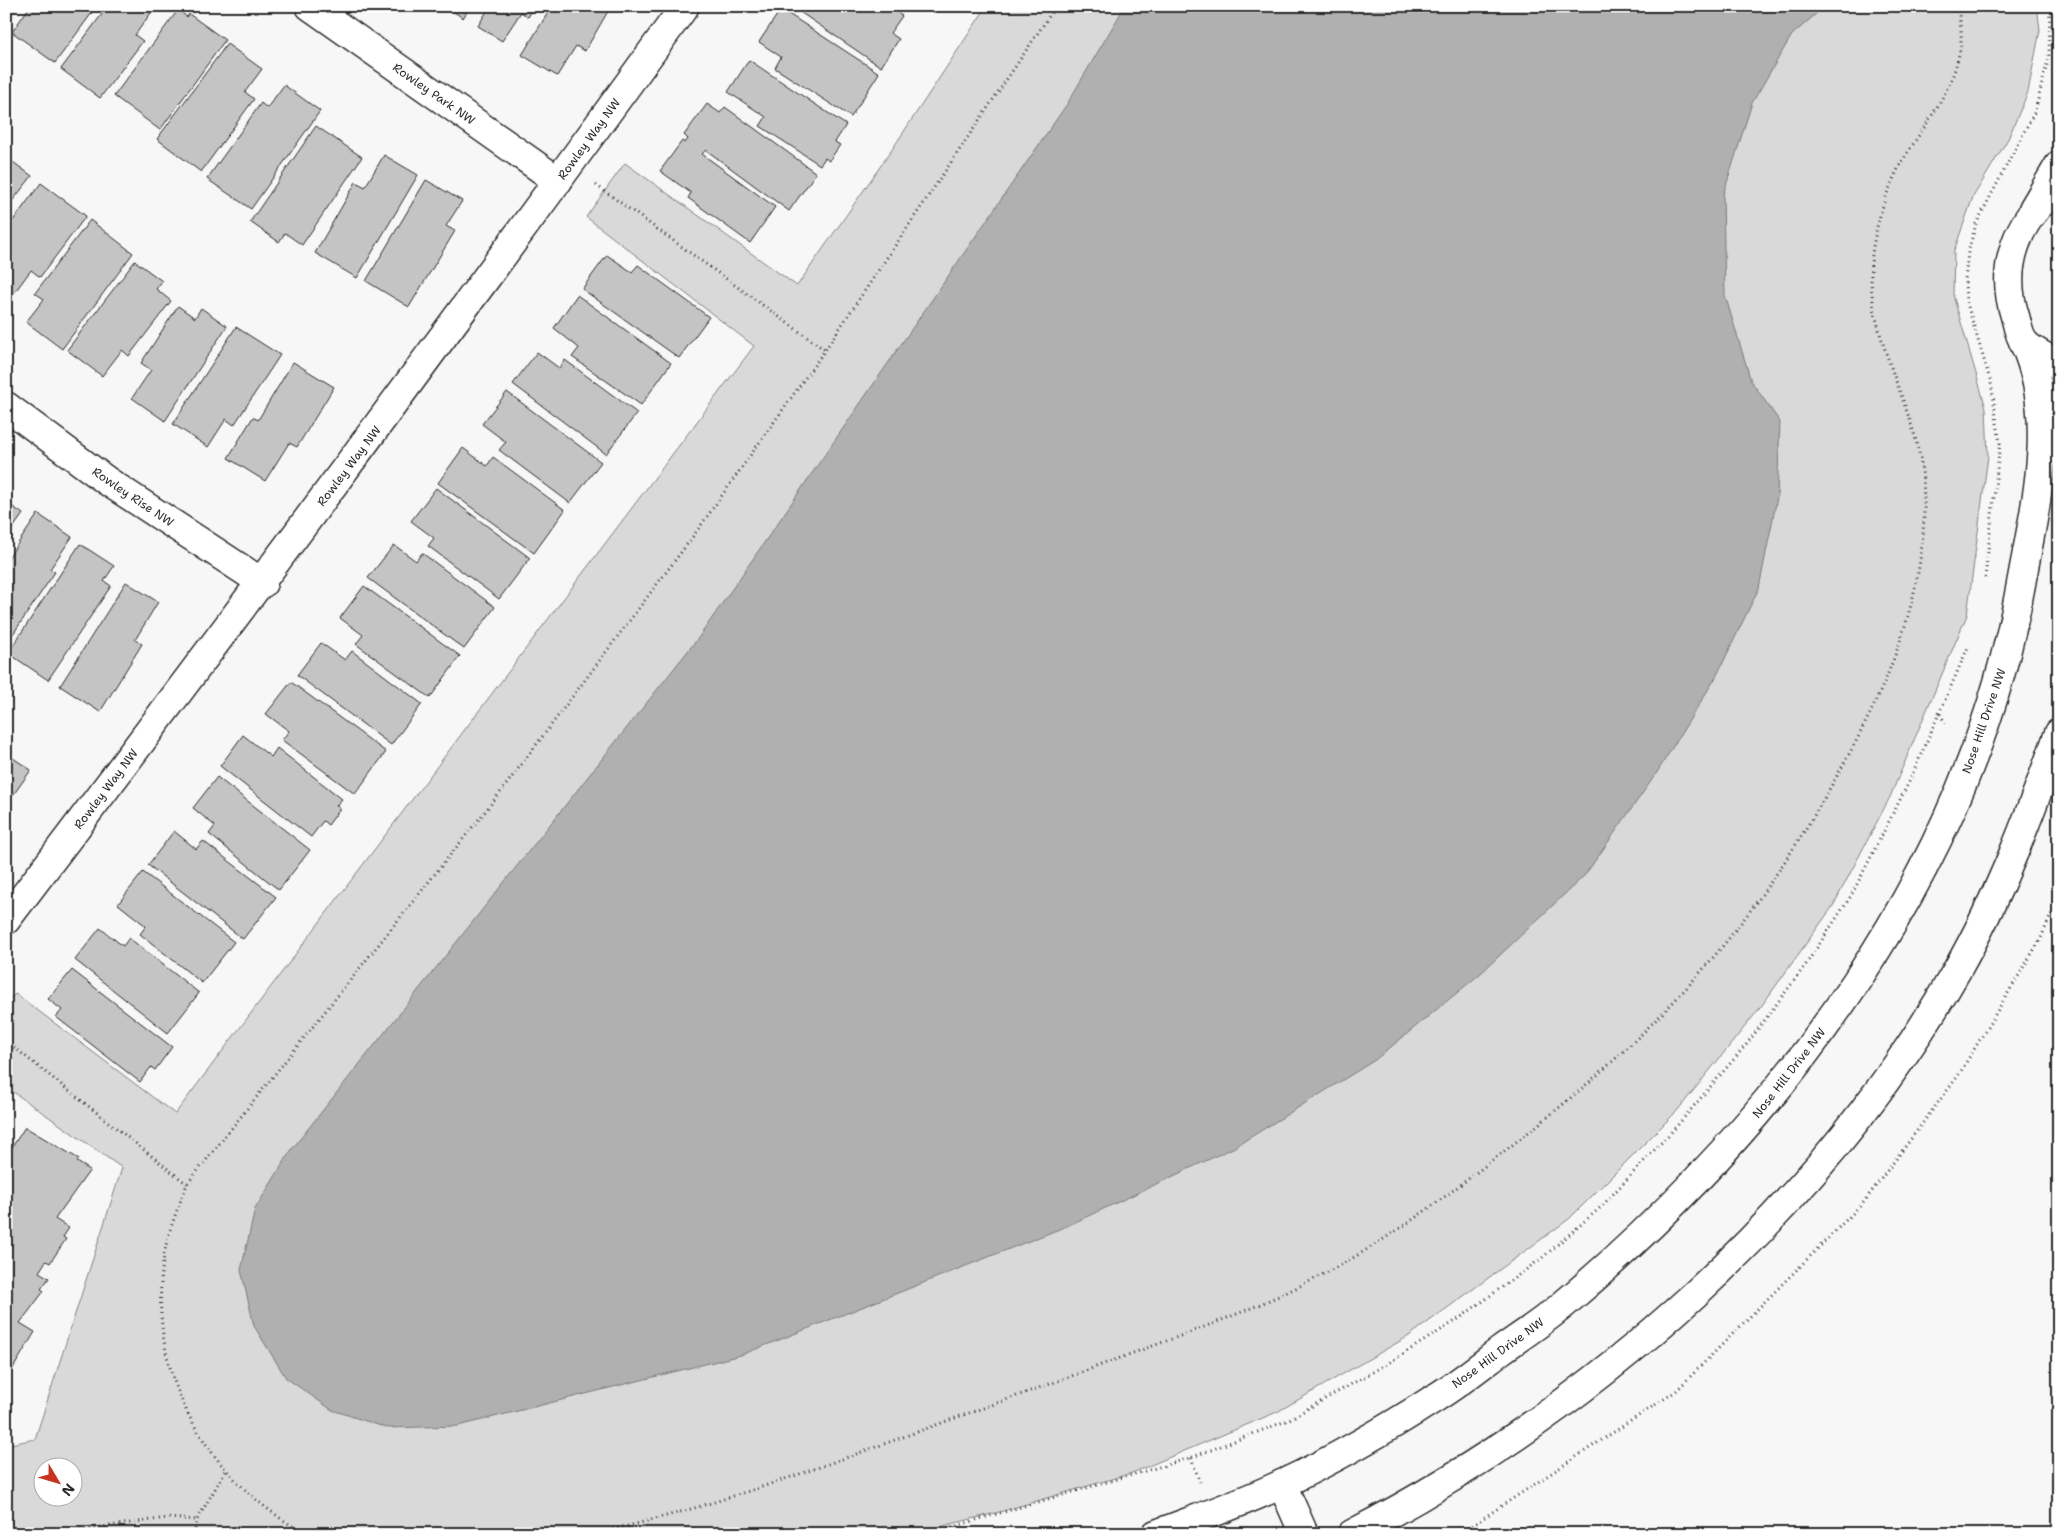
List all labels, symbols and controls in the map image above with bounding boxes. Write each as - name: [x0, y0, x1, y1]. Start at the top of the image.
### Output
- street label: Rowley Park NW: [390, 60, 478, 128]
- street label: Rowley Way NW: [554, 95, 624, 183]
- street label: Rowley Way NW: [313, 423, 385, 509]
- street label: Rowley Rise NW: [89, 464, 177, 530]
- street label: Nose Hill Drive NW: [1958, 666, 2010, 776]
- street label: Rowley Way NW: [70, 746, 142, 832]
- street label: Nose Hill Drive NW: [1749, 1025, 1829, 1121]
- street label: Nose Hill Drive NW: [1449, 1314, 1547, 1392]
- north arrow: [32, 1458, 82, 1508]
- text: N: [58, 1480, 79, 1500]

